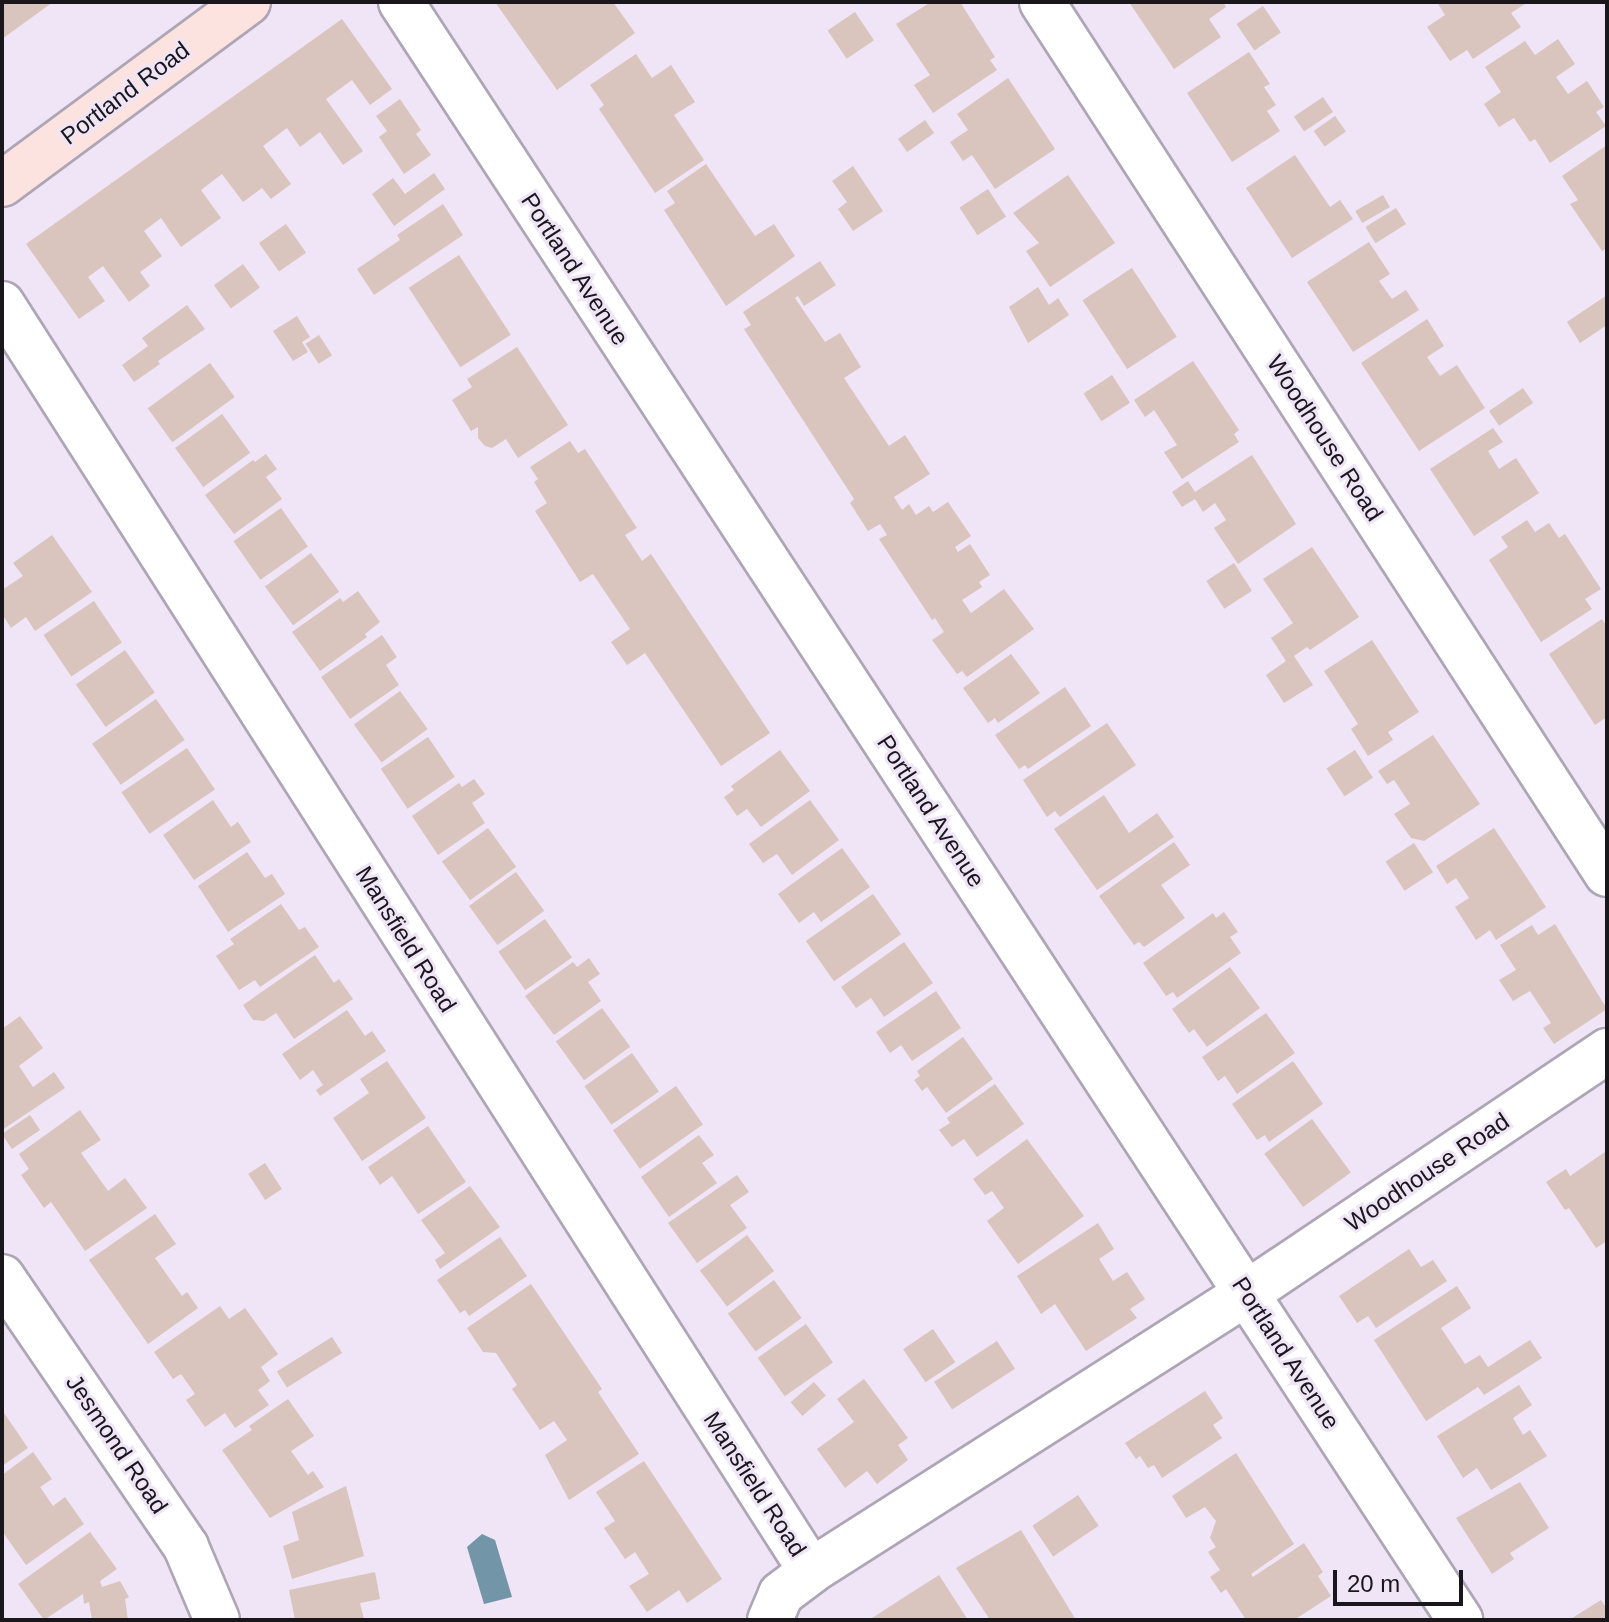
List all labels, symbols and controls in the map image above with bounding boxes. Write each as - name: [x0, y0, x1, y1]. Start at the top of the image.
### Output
- street label: Portland Road: [55, 35, 195, 151]
- street label: Portland Avenue: [515, 187, 635, 351]
- street label: Woodhouse Road: [1261, 350, 1389, 526]
- street label: Portland Avenue: [871, 729, 991, 893]
- street label: Mansfield Road: [350, 861, 462, 1017]
- street label: Woodhouse Road: [1339, 1106, 1515, 1238]
- street label: Portland Avenue: [1226, 1271, 1346, 1435]
- street label: Jesmond Road: [60, 1369, 174, 1519]
- street label: Mansfield Road: [698, 1406, 812, 1562]
- scale bar: [1337, 1554, 1467, 1604]
- text: 20 m: [1347, 1570, 1400, 1597]

